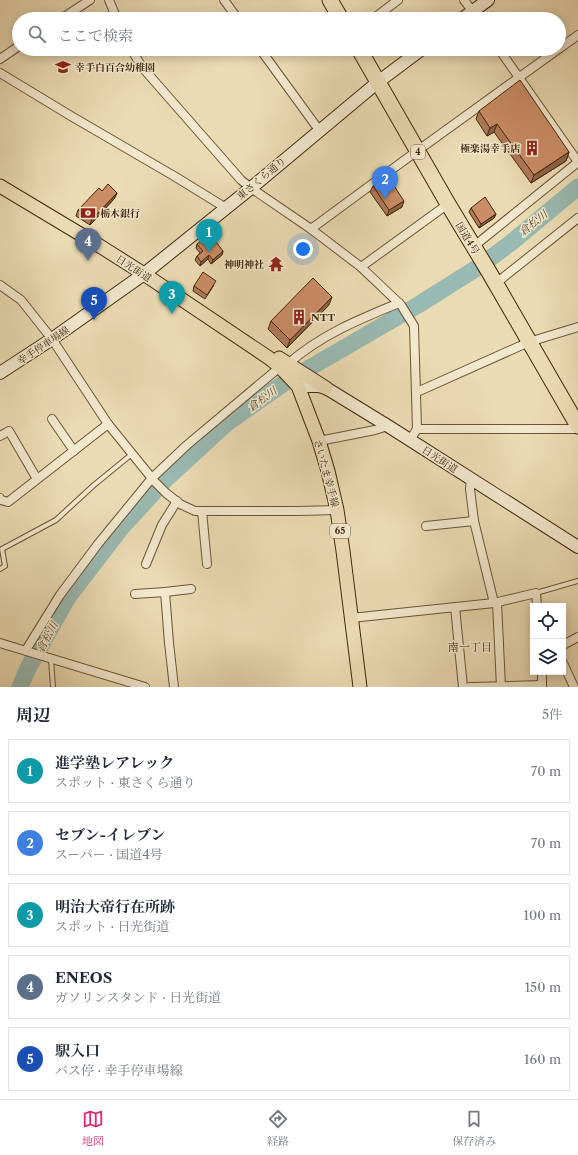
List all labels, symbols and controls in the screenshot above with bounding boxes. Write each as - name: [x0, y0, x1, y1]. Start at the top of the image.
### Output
- search box: [12, 12, 566, 56]
- icon: search: [26, 23, 48, 45]
- text: ここで検索: [58, 26, 133, 45]
- school or university icon: 幸手白百合幼稚園: [54, 58, 72, 76]
- place label: 幸手白百合幼稚園: [75, 61, 155, 74]
- building icon: 極楽湯幸手店: [523, 139, 541, 157]
- place label: 極楽湯幸手店: [460, 142, 521, 155]
- road number: 4: [411, 145, 425, 159]
- street label: 東さくら通り: [234, 154, 288, 203]
- pin: 2: [372, 166, 398, 199]
- bank icon: 栃木銀行: [79, 204, 97, 222]
- place label: 栃木銀行: [100, 207, 140, 220]
- water label: 倉松川: [516, 207, 551, 239]
- pin: 1: [196, 219, 222, 252]
- street label: 国道4号: [453, 220, 482, 257]
- pin: 4: [75, 228, 101, 261]
- your location: [293, 239, 313, 259]
- street label: 日光街道: [113, 252, 154, 285]
- temple icon: 神明神社: [267, 255, 285, 273]
- place label: 神明神社: [224, 258, 264, 271]
- pin: 3: [159, 281, 185, 314]
- pin: 5: [81, 287, 107, 320]
- building icon: NTT: [290, 308, 308, 326]
- place label: NTT: [311, 311, 335, 324]
- street label: 幸手停車場線: [15, 323, 72, 368]
- water label: 倉松川: [245, 383, 280, 414]
- street label: さいたま幸手線: [311, 438, 342, 509]
- street label: 日光街道: [419, 443, 460, 476]
- road number: 65: [330, 524, 350, 538]
- map controls: [530, 603, 566, 675]
- button: locate: [530, 603, 566, 639]
- water label: 倉松川: [33, 618, 61, 655]
- button: layers: [530, 639, 566, 675]
- district label: 南一丁目: [448, 640, 492, 654]
- text: 周辺: [16, 705, 50, 725]
- text: 5件: [542, 706, 562, 722]
- text: 進学塾レアレック: [55, 753, 174, 772]
- text: 1: [27, 763, 33, 779]
- text: 70 m: [531, 763, 561, 779]
- text: スポット · 東さくら通り: [55, 774, 196, 790]
- text: セブン-イレブン: [55, 825, 165, 844]
- text: 2: [26, 835, 34, 851]
- text: 70 m: [531, 835, 561, 851]
- text: スーパー · 国道4号: [55, 846, 163, 862]
- text: 明治大帝行在所跡: [55, 897, 175, 916]
- text: 3: [26, 907, 34, 923]
- text: 100 m: [523, 907, 561, 923]
- text: スポット · 日光街道: [55, 918, 170, 934]
- text: ENEOS: [55, 968, 112, 987]
- text: 4: [26, 979, 34, 995]
- text: 150 m: [525, 979, 561, 995]
- text: ガソリンスタンド · 日光街道: [55, 989, 221, 1005]
- text: 駅入口: [55, 1041, 100, 1060]
- text: 5: [26, 1051, 34, 1067]
- text: 160 m: [524, 1051, 561, 1067]
- text: バス停 · 幸手停車場線: [55, 1062, 183, 1078]
- tab: 地図: [82, 1108, 104, 1148]
- tab: 経路: [267, 1108, 289, 1148]
- tab: 保存済み: [452, 1108, 496, 1148]

